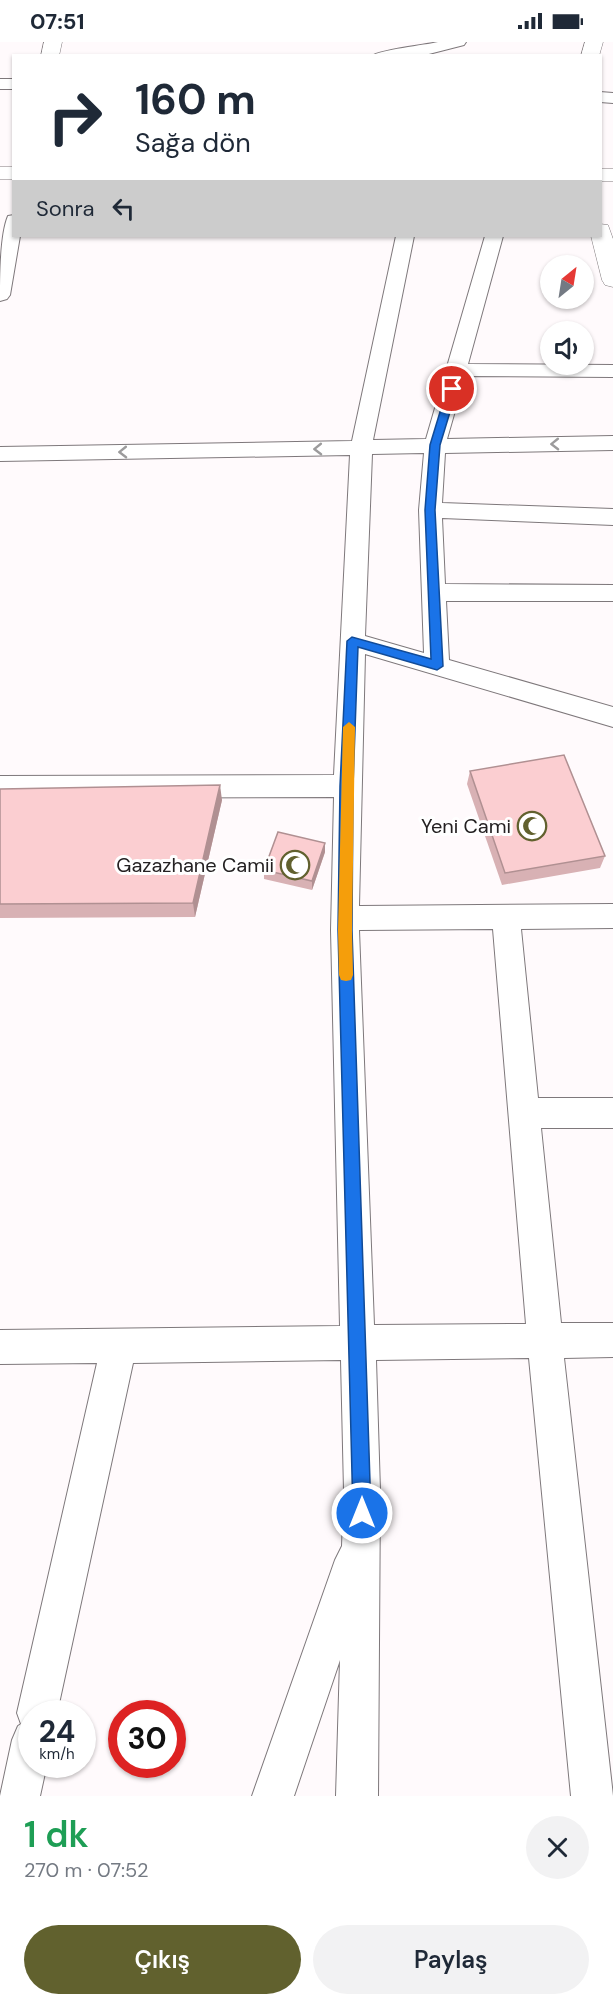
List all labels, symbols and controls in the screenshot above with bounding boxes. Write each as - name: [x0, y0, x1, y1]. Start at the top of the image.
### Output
- text: 07:51: [30, 7, 84, 36]
- text: 160 m: [135, 72, 256, 127]
- icon: right: [36, 78, 114, 156]
- text: Sağa dön: [135, 125, 251, 160]
- icon: left: [107, 192, 140, 225]
- text: Sonra: [36, 194, 95, 223]
- north arrow: [540, 255, 594, 309]
- map controls: [540, 255, 594, 375]
- button: sound: [540, 321, 594, 375]
- pin: [426, 363, 477, 414]
- icon: arrive: [435, 372, 468, 405]
- one-way arrow: [550, 438, 559, 450]
- one-way arrow: [313, 443, 322, 455]
- one-way arrow: [118, 446, 127, 458]
- mosque icon: Yeni Cami: [516, 810, 548, 842]
- place label: Yeni Cami: [421, 813, 511, 839]
- mosque icon: Gazazhane Camii: [279, 849, 311, 881]
- place label: Gazazhane Camii: [116, 852, 274, 878]
- position arrow: [330, 1481, 394, 1545]
- speed limit sign: 30: [108, 1700, 186, 1778]
- text: 24: [39, 1712, 75, 1751]
- text: km/h: [39, 1744, 75, 1764]
- text: 1 dk: [24, 1811, 89, 1858]
- button: close: [526, 1816, 589, 1879]
- text: 270 m · 07:52: [24, 1857, 149, 1883]
- button: Çıkış: [24, 1925, 301, 1994]
- button: Paylaş: [313, 1925, 589, 1994]

